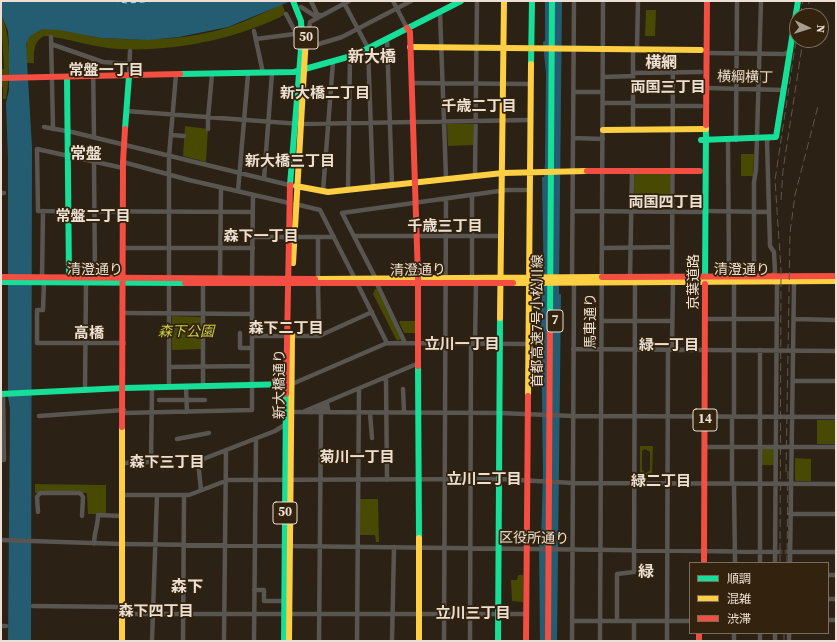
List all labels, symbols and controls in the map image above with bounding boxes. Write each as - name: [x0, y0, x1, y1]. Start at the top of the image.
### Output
- north arrow: [789, 8, 829, 48]
- text: N: [813, 24, 828, 33]
- road number: 50: [294, 27, 318, 49]
- district label: 新大橋: [348, 48, 396, 68]
- district label: 横網: [645, 54, 677, 74]
- district label: 常盤一丁目: [69, 62, 143, 80]
- street label: 横綱横丁: [717, 69, 773, 87]
- district label: 両国三丁目: [631, 79, 705, 97]
- district label: 新大橋二丁目: [280, 85, 370, 103]
- district label: 千歳二丁目: [442, 98, 516, 116]
- district label: 常盤: [70, 145, 102, 165]
- district label: 新大橋三丁目: [245, 153, 335, 171]
- district label: 両国四丁目: [629, 194, 703, 212]
- district label: 常盤二丁目: [56, 208, 130, 226]
- district label: 千歳三丁目: [408, 218, 482, 236]
- district label: 森下一丁目: [224, 228, 298, 246]
- street label: 京葉道路: [686, 254, 702, 310]
- street label: 首都高速7号小松川線: [530, 255, 546, 387]
- street label: 清澄通り: [67, 262, 123, 278]
- street label: 清澄通り: [390, 262, 446, 280]
- street label: 清澄通り: [714, 262, 770, 278]
- street label: 馬車通り: [583, 293, 599, 349]
- road number: 7: [547, 310, 563, 332]
- district label: 森下二丁目: [249, 320, 323, 338]
- park label: 森下公園: [158, 324, 214, 340]
- district label: 高橋: [74, 325, 104, 343]
- district label: 立川一丁目: [425, 336, 499, 354]
- district label: 緑一丁目: [639, 337, 699, 355]
- street label: 新大橋通り: [272, 349, 288, 419]
- road number: 14: [693, 409, 717, 431]
- district label: 菊川一丁目: [320, 449, 394, 467]
- district label: 森下三丁目: [130, 454, 204, 472]
- district label: 立川二丁目: [447, 471, 521, 489]
- district label: 緑二丁目: [631, 473, 691, 491]
- road number: 50: [273, 502, 297, 524]
- street label: 区役所通り: [499, 530, 569, 548]
- legend: [689, 562, 829, 634]
- district label: 緑: [638, 563, 654, 583]
- text: 順調: [727, 571, 751, 587]
- district label: 森下: [171, 578, 203, 598]
- text: 混雑: [727, 591, 751, 607]
- district label: 森下四丁目: [119, 603, 193, 621]
- district label: 立川三丁目: [436, 605, 510, 623]
- text: 渋滞: [727, 611, 751, 627]

